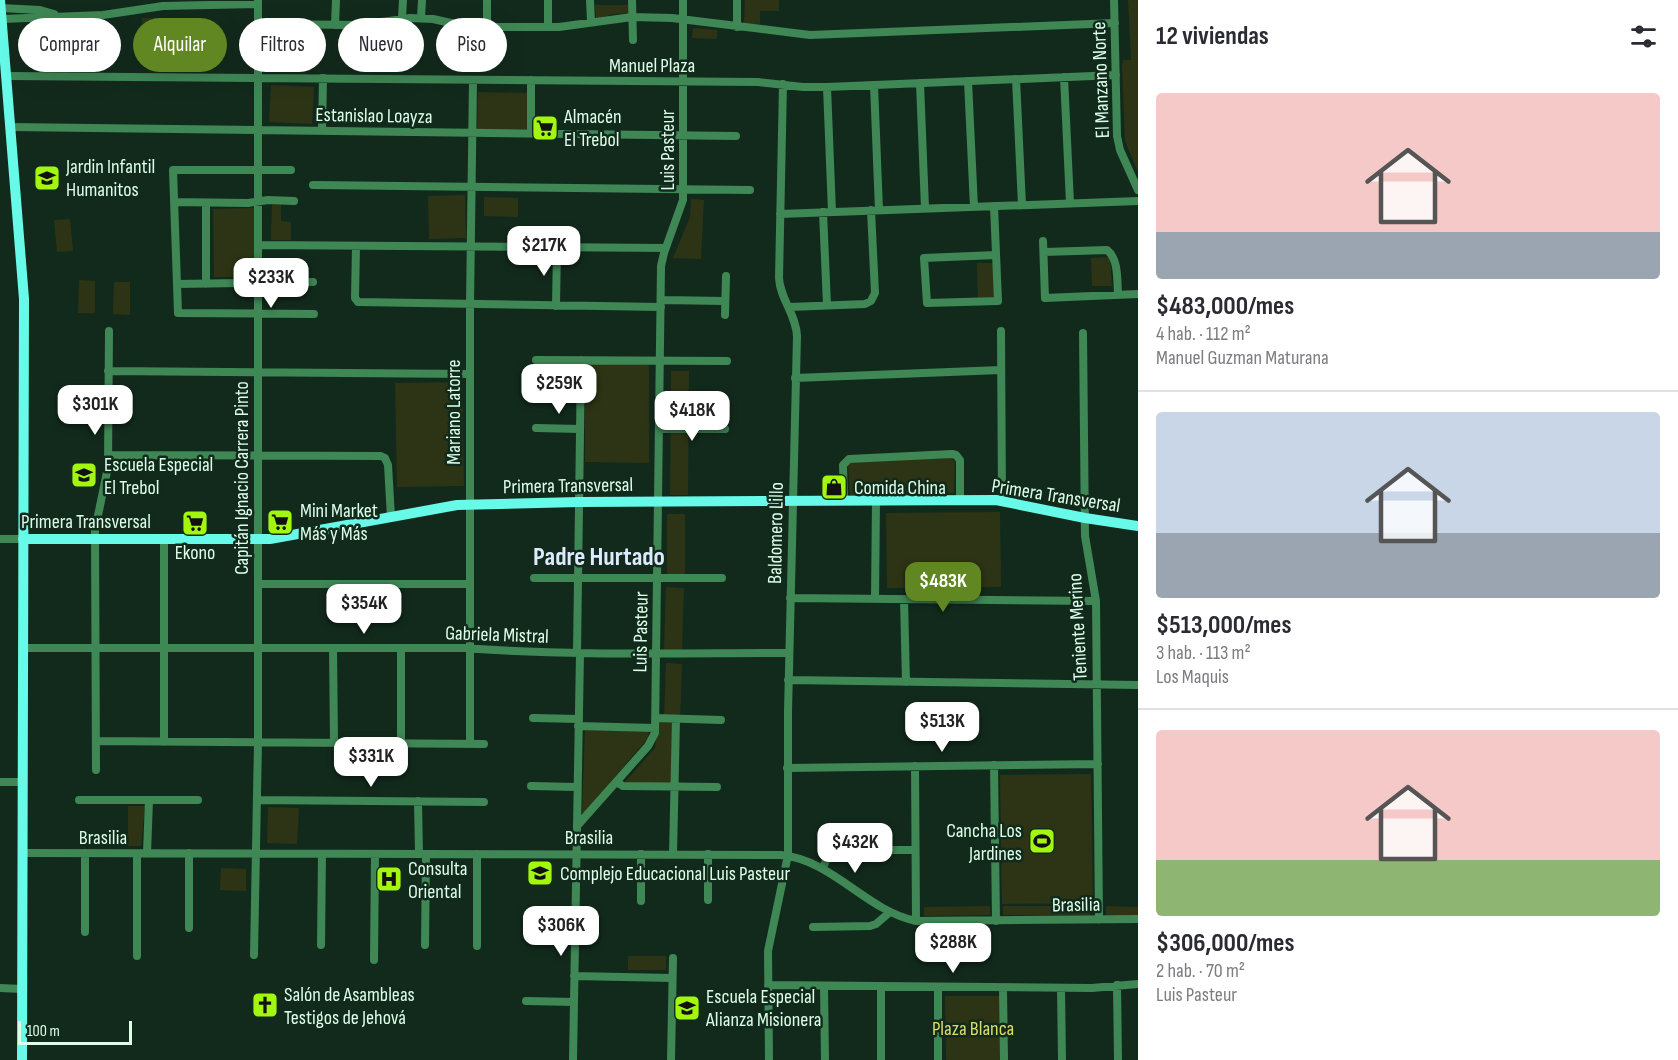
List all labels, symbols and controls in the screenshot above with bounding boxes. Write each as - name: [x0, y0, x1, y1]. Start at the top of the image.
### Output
- chip: Comprar: [18, 18, 121, 72]
- chip: Alquilar: [133, 18, 227, 72]
- chip: Filtros: [239, 18, 326, 72]
- chip: Nuevo: [338, 18, 424, 72]
- chip: Piso: [436, 18, 507, 72]
- icon: filters: [1627, 20, 1660, 53]
- street label: El Manzano Norte: [1087, 21, 1115, 139]
- text: 12 viviendas: [1156, 21, 1269, 52]
- street label: Manuel Plaza: [609, 54, 695, 78]
- street label: Estanislao Loayza: [315, 103, 433, 129]
- place label: Almacén El Trebol: [563, 105, 622, 152]
- street label: Luis Pasteur: [656, 109, 680, 190]
- supermarket icon: Almacén El Trebol: [530, 113, 560, 143]
- icon: home: [1354, 132, 1462, 240]
- place label: Jardin Infantil Humanitos: [65, 155, 155, 202]
- school or university icon: Jardin Infantil Humanitos: [32, 163, 62, 193]
- pin: $217K: [502, 226, 586, 277]
- text: $217K: [521, 233, 567, 257]
- pin: $233K: [229, 258, 313, 309]
- text: $233K: [248, 265, 294, 289]
- text: $483,000/mes: [1156, 291, 1294, 322]
- text: 4 hab. · 112 m²: [1156, 322, 1251, 346]
- text: Manuel Guzman Maturana: [1156, 346, 1329, 370]
- street label: Mariano Latorre: [442, 359, 466, 465]
- pin: $259K: [517, 364, 601, 415]
- text: $259K: [535, 371, 583, 395]
- street label: Capitán Ignacio Carrera Pinto: [230, 381, 254, 575]
- pin: $301K: [53, 385, 137, 436]
- pin: $418K: [650, 391, 734, 442]
- text: $301K: [72, 392, 118, 416]
- text: $418K: [669, 398, 715, 422]
- icon: home: [1354, 451, 1462, 559]
- place label: Escuela Especial El Trebol: [104, 453, 213, 500]
- school or university icon: Escuela Especial El Trebol: [69, 460, 99, 490]
- shop icon: Comida China: [819, 472, 849, 502]
- street label: Primera Transversal: [503, 473, 633, 499]
- street label: Primera Transversal: [990, 474, 1122, 518]
- place label: Comida China: [854, 476, 946, 500]
- street label: Baldomero Lillo: [763, 482, 789, 584]
- place label: Mini Market Más y Más: [300, 499, 378, 546]
- supermarket icon: Mini Market Más y Más: [265, 507, 295, 537]
- supermarket icon: Ekono: [180, 508, 210, 538]
- street label: Primera Transversal: [21, 510, 151, 534]
- place label: Ekono: [175, 541, 215, 565]
- district label: Padre Hurtado: [533, 542, 665, 573]
- pin: $483K: [901, 562, 985, 613]
- text: $483K: [919, 569, 967, 593]
- street label: Teniente Merino: [1063, 573, 1093, 681]
- pin: $354K: [322, 584, 406, 635]
- text: $354K: [340, 591, 388, 615]
- street label: Luis Pasteur: [628, 591, 654, 673]
- text: $513,000/mes: [1156, 610, 1291, 641]
- street label: Gabriela Mistral: [445, 621, 549, 649]
- text: 3 hab. · 113 m²: [1156, 641, 1251, 665]
- text: Los Maquis: [1156, 665, 1229, 689]
- pin: $513K: [900, 702, 984, 753]
- text: $513K: [919, 709, 965, 733]
- pin: $331K: [329, 737, 413, 788]
- text: $331K: [348, 744, 394, 768]
- icon: home: [1354, 769, 1462, 877]
- place label: Cancha Los Jardines: [946, 819, 1022, 866]
- pin: $432K: [813, 823, 897, 874]
- street label: Brasilia: [79, 826, 127, 850]
- street label: Brasilia: [565, 826, 613, 850]
- sports icon: Cancha Los Jardines: [1027, 826, 1057, 856]
- text: $432K: [831, 830, 879, 854]
- place label: Consulta Oriental: [408, 857, 467, 904]
- school or university icon: Complejo Educacional Luis Pasteur: [525, 858, 555, 888]
- place label: Complejo Educacional Luis Pasteur: [560, 862, 790, 886]
- hospital icon: Consulta Oriental: [374, 864, 404, 894]
- street label: Brasilia: [1052, 893, 1100, 917]
- pin: $306K: [519, 906, 603, 957]
- text: $306K: [537, 913, 585, 937]
- pin: $288K: [911, 923, 995, 974]
- text: $306,000/mes: [1156, 928, 1294, 959]
- text: $288K: [929, 930, 977, 954]
- text: 2 hab. · 70 m²: [1156, 959, 1245, 983]
- place label: Salón de Asambleas Testigos de Jehová: [284, 983, 415, 1030]
- text: Luis Pasteur: [1156, 983, 1237, 1007]
- place label: Escuela Especial Alianza Misionera: [705, 985, 822, 1032]
- church icon: Salón de Asambleas Testigos de Jehová: [250, 990, 280, 1020]
- school or university icon: Escuela Especial Alianza Misionera: [672, 993, 702, 1023]
- park label: Plaza Blanca: [932, 1017, 1014, 1041]
- scale bar: [18, 1018, 132, 1046]
- text: 100 m: [27, 1022, 60, 1041]

